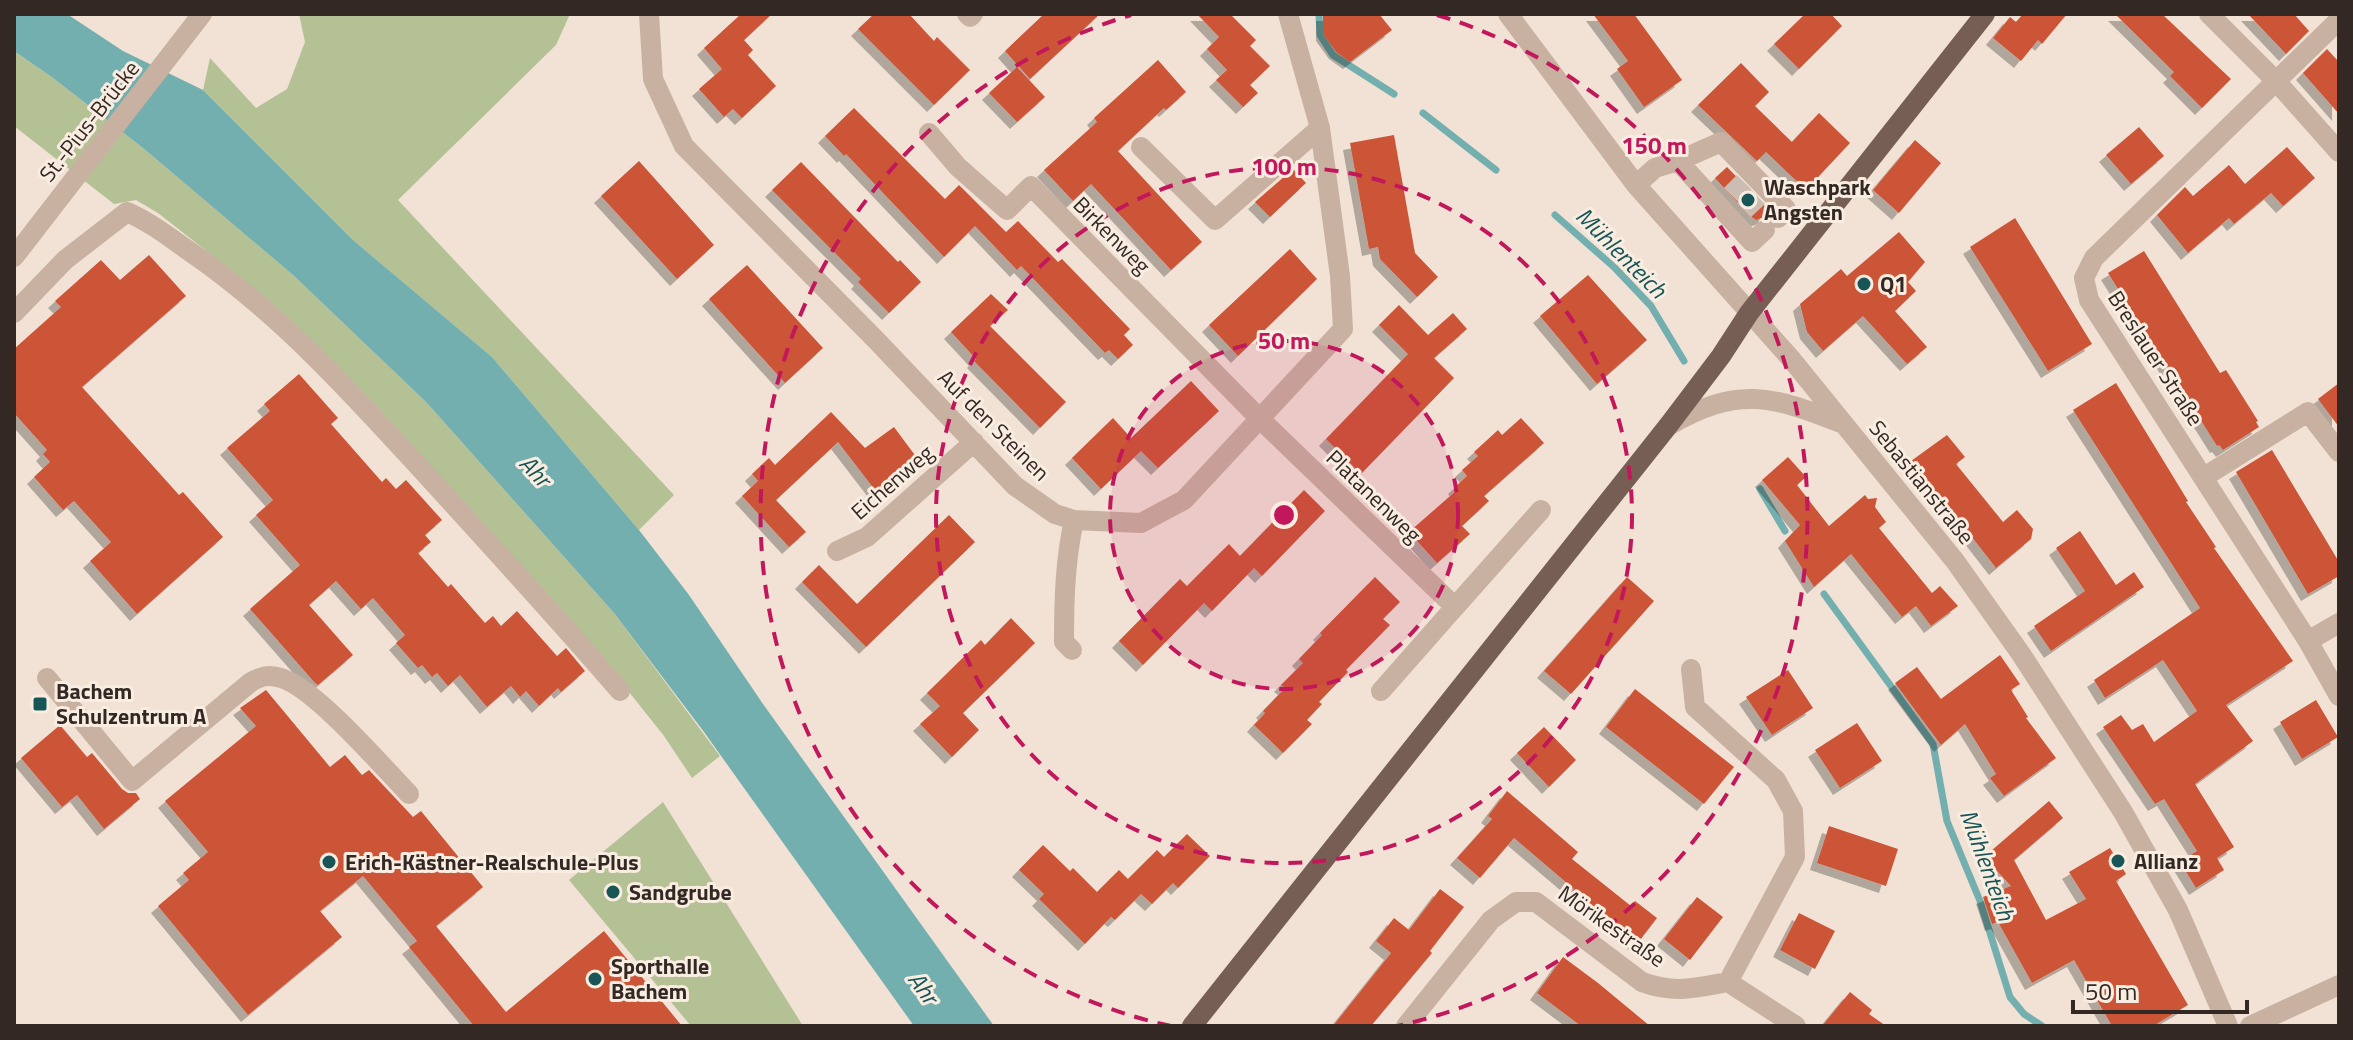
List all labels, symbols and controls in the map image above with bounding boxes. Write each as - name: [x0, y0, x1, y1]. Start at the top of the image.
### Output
- street label: St.-Pius-Brücke: [31, 53, 147, 189]
- text: 150 m: [1621, 127, 1687, 163]
- text: 100 m: [1251, 148, 1317, 184]
- place label: Waschpark Angsten: [1764, 170, 1871, 229]
- street label: Birkenweg: [1065, 188, 1159, 282]
- marker: Waschpark Angsten: [1739, 191, 1757, 209]
- water label: Mühlenteich: [1568, 199, 1676, 307]
- place label: Q1: [1880, 267, 1907, 301]
- marker: Q1: [1855, 275, 1873, 293]
- street label: Breslauer Straße: [2099, 284, 2213, 432]
- text: 50 m: [1258, 322, 1310, 358]
- street label: Auf den Steinen: [930, 361, 1058, 489]
- street label: Sebastianstraße: [1861, 412, 1983, 552]
- street label: Eichenweg: [843, 436, 941, 528]
- street label: Platanenweg: [1318, 442, 1430, 550]
- water label: Ahr: [511, 446, 562, 497]
- centre of rings: [1270, 501, 1298, 529]
- place label: Bachem Schulzentrum A: [56, 674, 206, 733]
- marker: Bachem Schulzentrum A: [31, 695, 49, 713]
- water label: Mühlenteich: [1951, 804, 2025, 926]
- place label: Allianz: [2134, 844, 2198, 878]
- place label: Erich-Kästner-Realschule-Plus: [345, 845, 639, 879]
- marker: Allianz: [2109, 852, 2127, 870]
- marker: Erich-Kästner-Realschule-Plus: [320, 853, 338, 871]
- place label: Sandgrube: [629, 875, 732, 909]
- street label: Mörikestraße: [1551, 876, 1673, 976]
- marker: Sandgrube: [604, 883, 622, 901]
- place label: Sporthalle Bachem: [611, 949, 709, 1008]
- water label: Ahr: [900, 964, 950, 1014]
- scale bar: [2073, 964, 2247, 1014]
- marker: Sporthalle Bachem: [586, 970, 604, 988]
- text: 50 m: [2085, 973, 2137, 1009]

